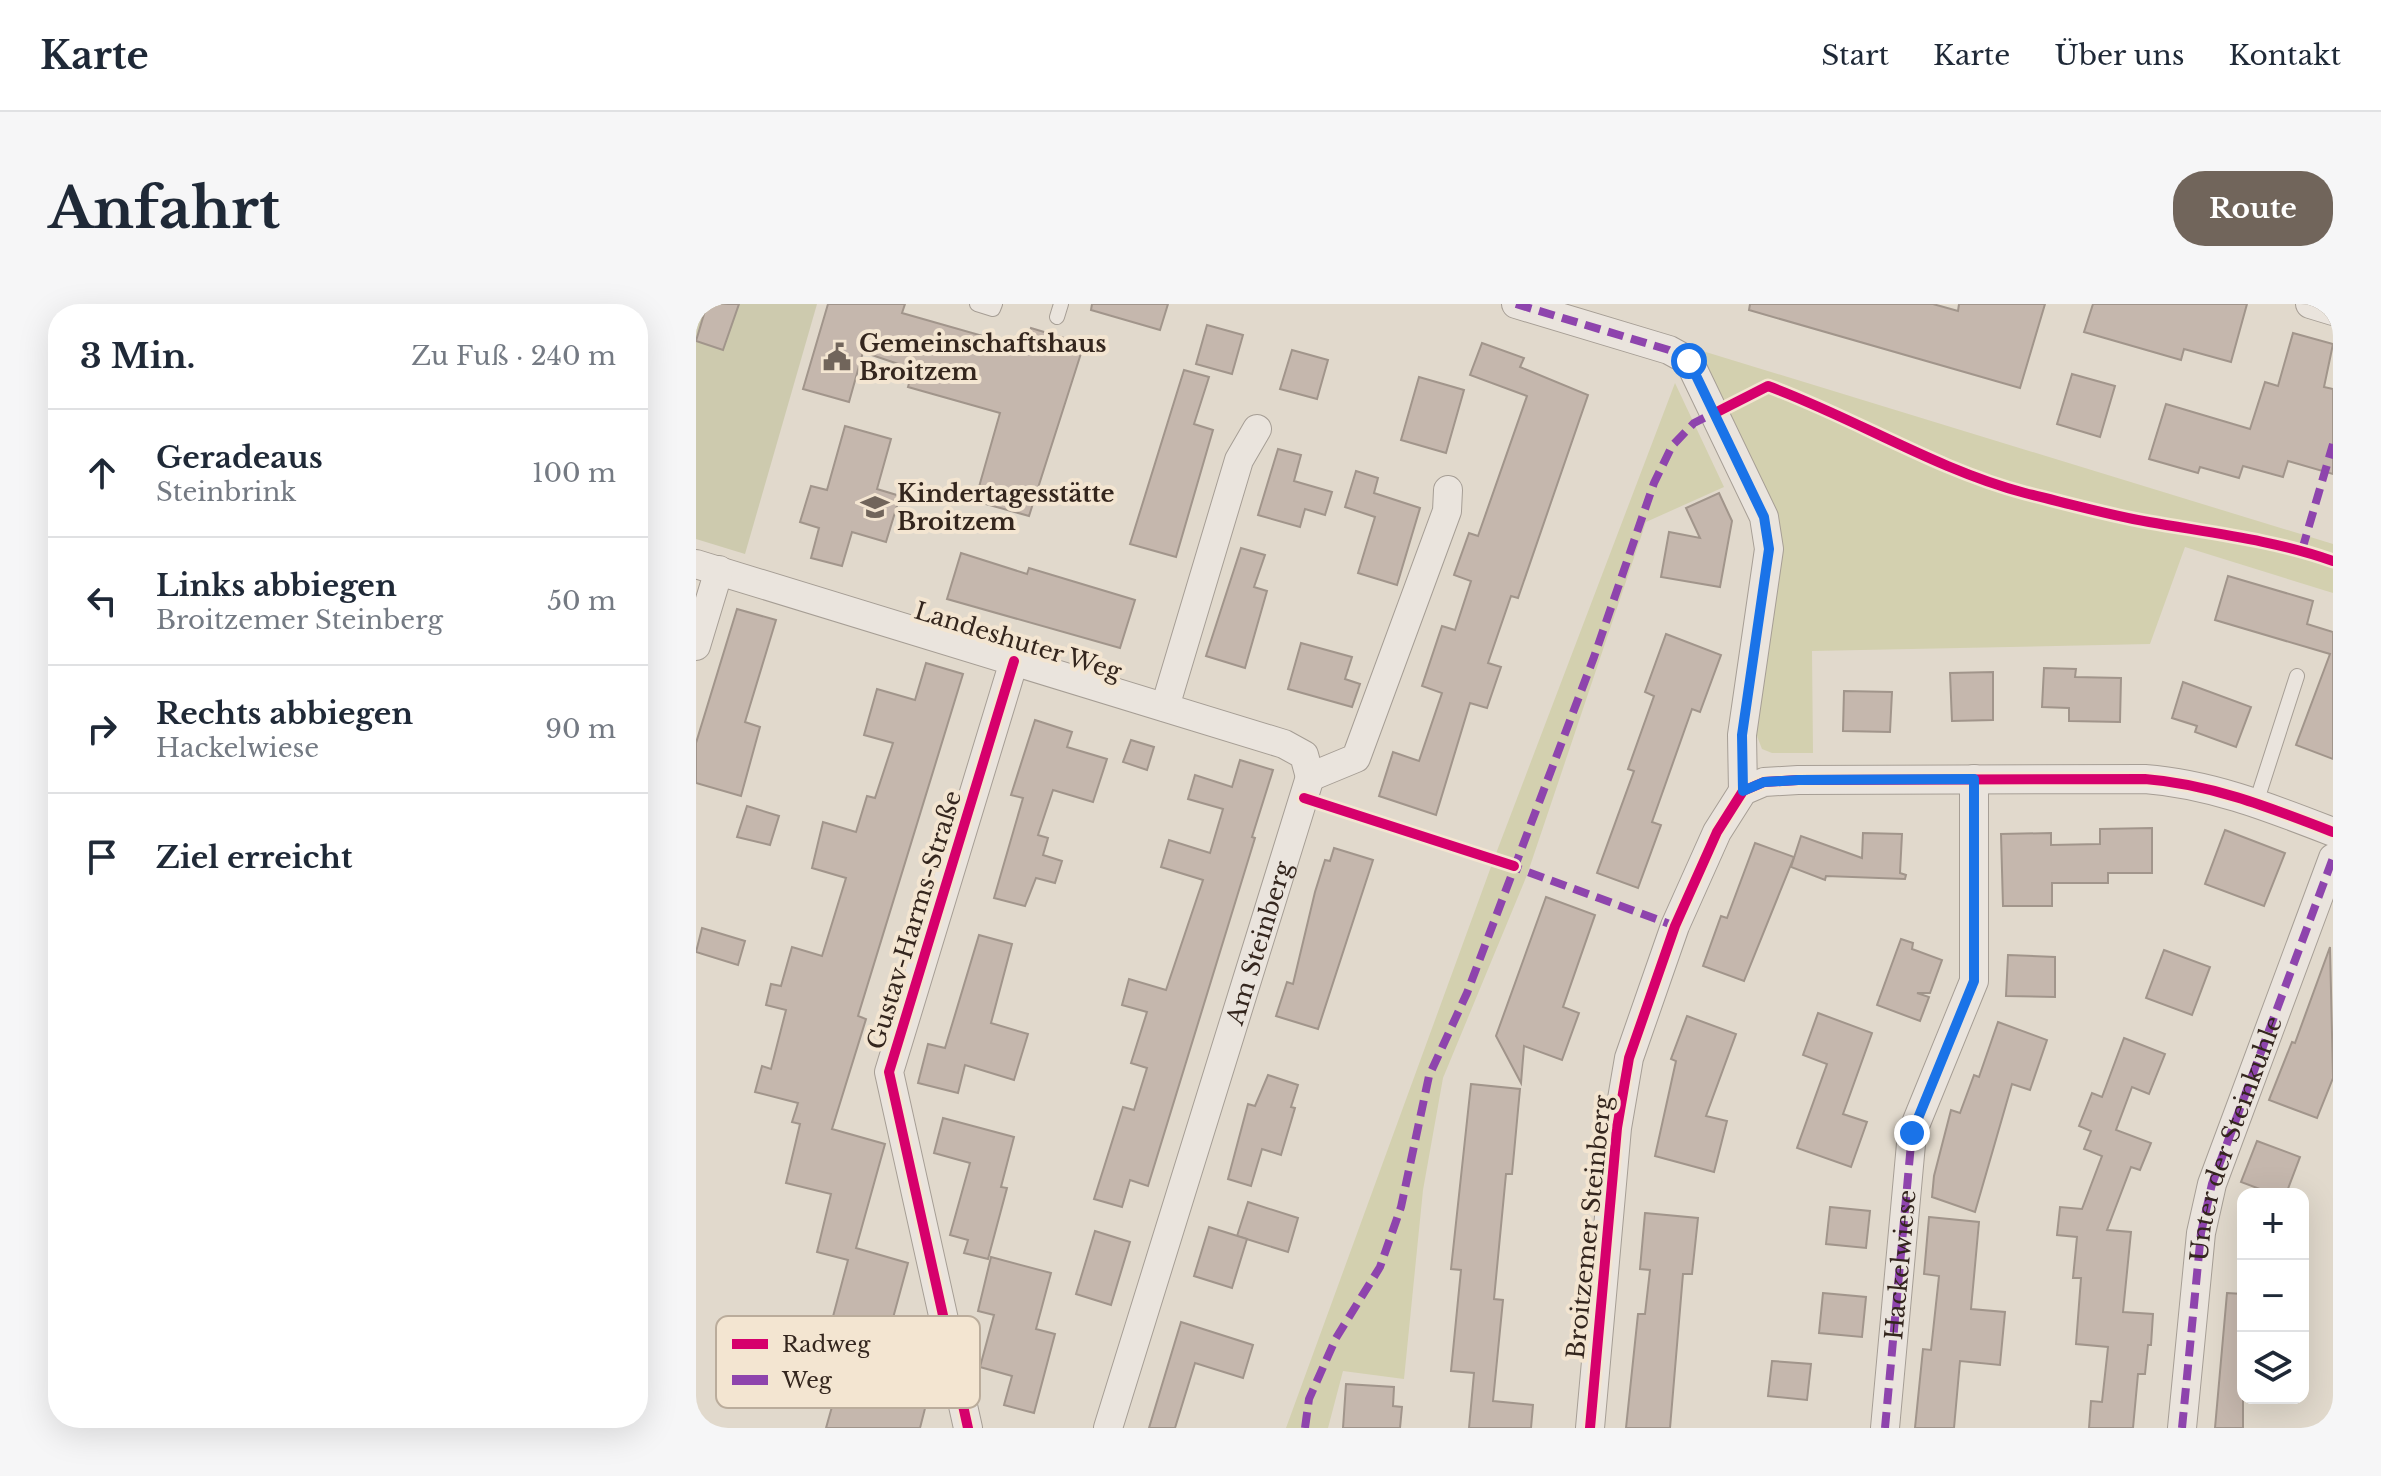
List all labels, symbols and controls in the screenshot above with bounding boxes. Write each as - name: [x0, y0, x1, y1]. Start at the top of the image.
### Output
- text: Karte: [40, 32, 149, 79]
- text: Start: [1821, 38, 1889, 73]
- text: Karte: [1933, 38, 2010, 73]
- text: Über uns: [2054, 38, 2184, 73]
- text: Kontakt: [2228, 38, 2341, 73]
- button: Route: [2173, 171, 2333, 246]
- text: Anfahrt: [48, 174, 280, 243]
- place label: Gemeinschaftshaus Broitzem: [859, 329, 1107, 386]
- text: 3 Min.: [80, 335, 195, 377]
- text: Zu Fuß · 240 m: [411, 340, 616, 372]
- public building icon: Gemeinschaftshaus Broitzem: [822, 342, 852, 372]
- route start: [1671, 343, 1707, 379]
- text: Geradeaus: [156, 439, 323, 476]
- icon: ahead: [80, 451, 124, 495]
- text: 100 m: [532, 457, 616, 489]
- text: Steinbrink: [156, 476, 296, 508]
- place label: Kindertagesstätte Broitzem: [897, 479, 1115, 536]
- school or university icon: Kindertagesstätte Broitzem: [860, 492, 890, 522]
- text: Links abbiegen: [156, 567, 397, 604]
- icon: left: [80, 579, 124, 623]
- text: 50 m: [547, 585, 616, 617]
- street label: Landeshuter Weg: [911, 596, 1126, 686]
- text: Broitzemer Steinberg: [156, 604, 443, 636]
- text: Rechts abbiegen: [156, 695, 413, 732]
- icon: right: [80, 707, 124, 751]
- text: 90 m: [545, 713, 616, 745]
- text: Hackelwiese: [156, 732, 319, 764]
- street label: Gustav-Harms-Straße: [861, 787, 967, 1053]
- icon: arrive: [80, 835, 124, 879]
- text: Ziel erreicht: [156, 839, 352, 876]
- street label: Am Steinberg: [1219, 857, 1298, 1029]
- street label: Unter der Steinkuhle: [2184, 1012, 2288, 1263]
- street label: Broitzemer Steinberg: [1561, 1093, 1617, 1360]
- route end: [1894, 1115, 1930, 1151]
- street label: Hackelwiese: [1879, 1188, 1921, 1341]
- map controls: [2237, 1188, 2309, 1404]
- button: +: [2237, 1188, 2309, 1260]
- button: −: [2237, 1260, 2309, 1332]
- legend: [716, 1316, 980, 1408]
- text: Radweg: [782, 1331, 871, 1358]
- button: layers: [2237, 1332, 2309, 1404]
- text: Weg: [781, 1367, 833, 1394]

